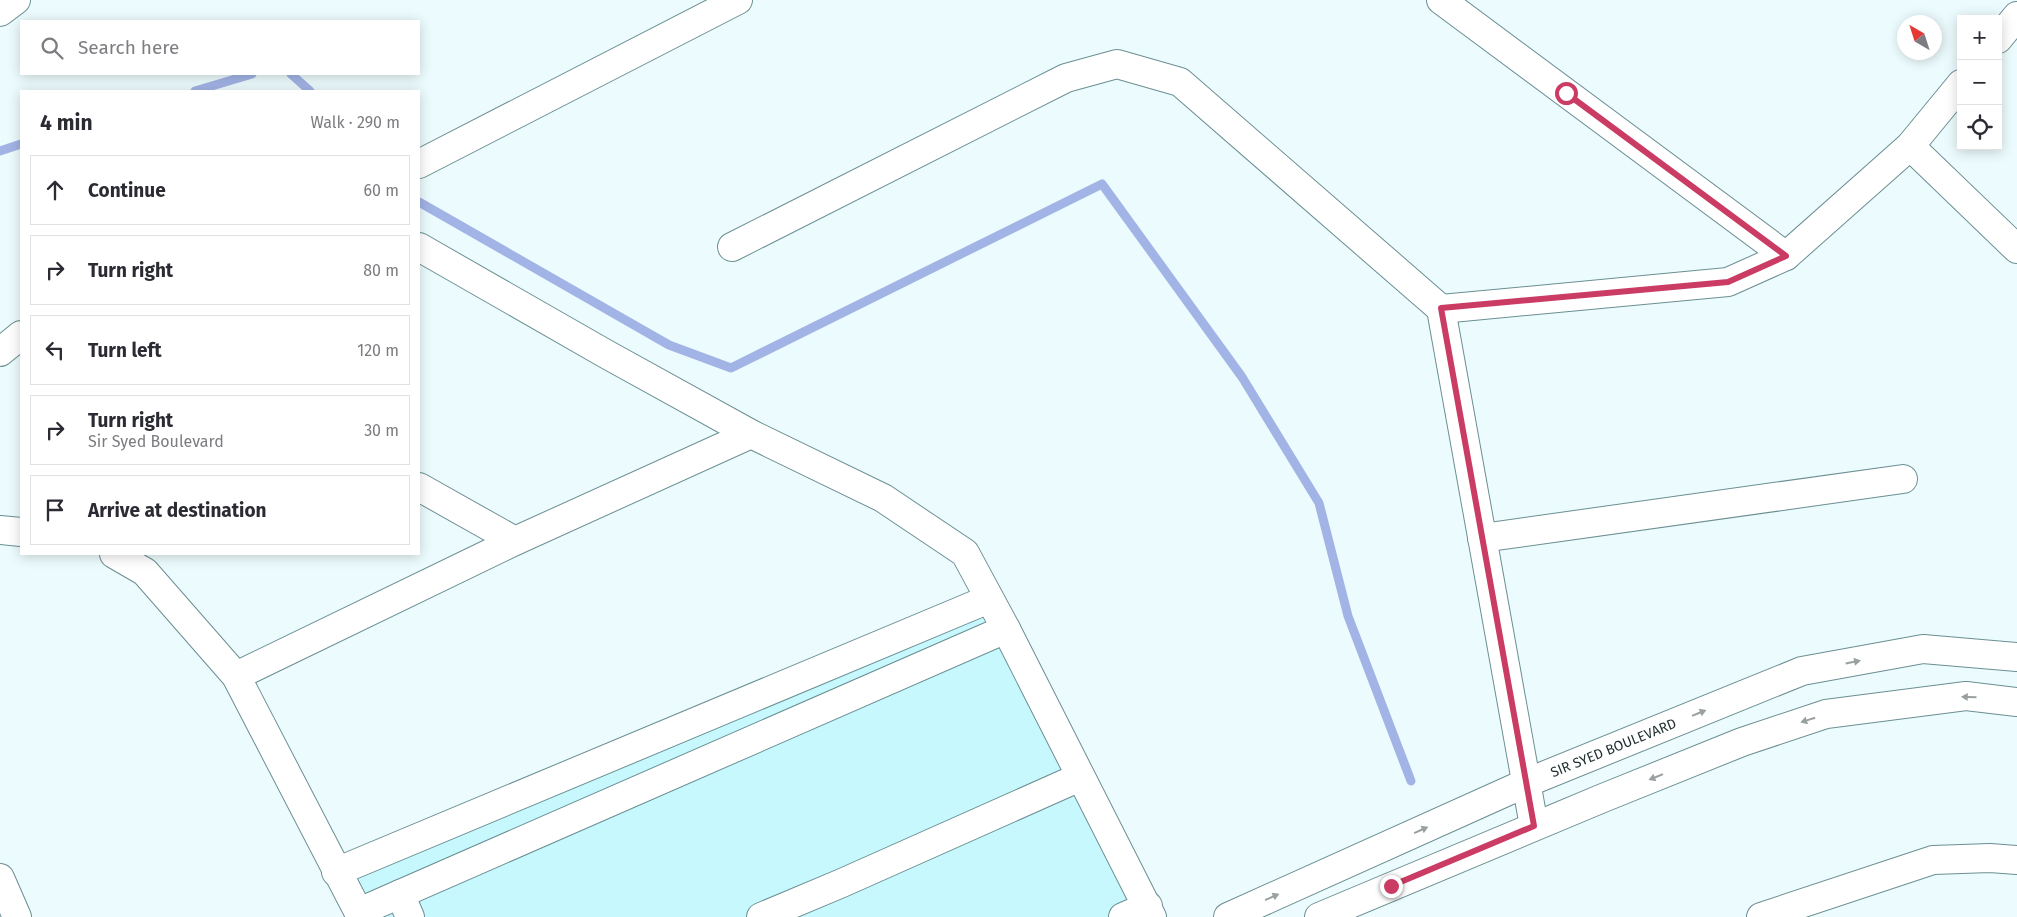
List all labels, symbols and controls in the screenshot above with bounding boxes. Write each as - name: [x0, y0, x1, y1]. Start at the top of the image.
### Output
- north arrow: [1897, 15, 1942, 60]
- map controls: [1957, 15, 2002, 150]
- button: +: [1957, 15, 2002, 60]
- search box: [20, 20, 420, 75]
- icon: search: [38, 34, 66, 62]
- text: Search here: [78, 36, 179, 59]
- button: −: [1957, 60, 2002, 105]
- route start: [1555, 82, 1578, 105]
- button: locate: [1957, 105, 2002, 150]
- text: 4 min: [40, 110, 93, 136]
- text: Walk · 290 m: [310, 113, 400, 132]
- icon: ahead: [41, 176, 69, 204]
- text: Continue: [88, 179, 166, 202]
- text: 60 m: [364, 181, 399, 200]
- icon: right: [41, 256, 69, 284]
- text: Turn right: [88, 259, 173, 282]
- text: 80 m: [363, 261, 399, 280]
- icon: left: [41, 336, 69, 364]
- text: Turn left: [88, 339, 162, 362]
- text: 120 m: [357, 341, 399, 360]
- text: Turn right: [88, 409, 173, 432]
- icon: right: [41, 416, 69, 444]
- text: 30 m: [364, 421, 399, 440]
- text: Sir Syed Boulevard: [88, 432, 224, 451]
- icon: arrive: [41, 496, 69, 524]
- text: Arrive at destination: [88, 499, 267, 522]
- one-way arrow: [1845, 658, 1860, 666]
- one-way arrow: [1960, 693, 1976, 701]
- one-way arrow: [1692, 709, 1707, 717]
- street label: SIR SYED BOULEVARD: [1548, 714, 1679, 781]
- one-way arrow: [1801, 717, 1816, 724]
- one-way arrow: [1649, 773, 1663, 781]
- one-way arrow: [1414, 826, 1428, 834]
- route end: [1380, 875, 1403, 898]
- one-way arrow: [1265, 893, 1279, 901]

